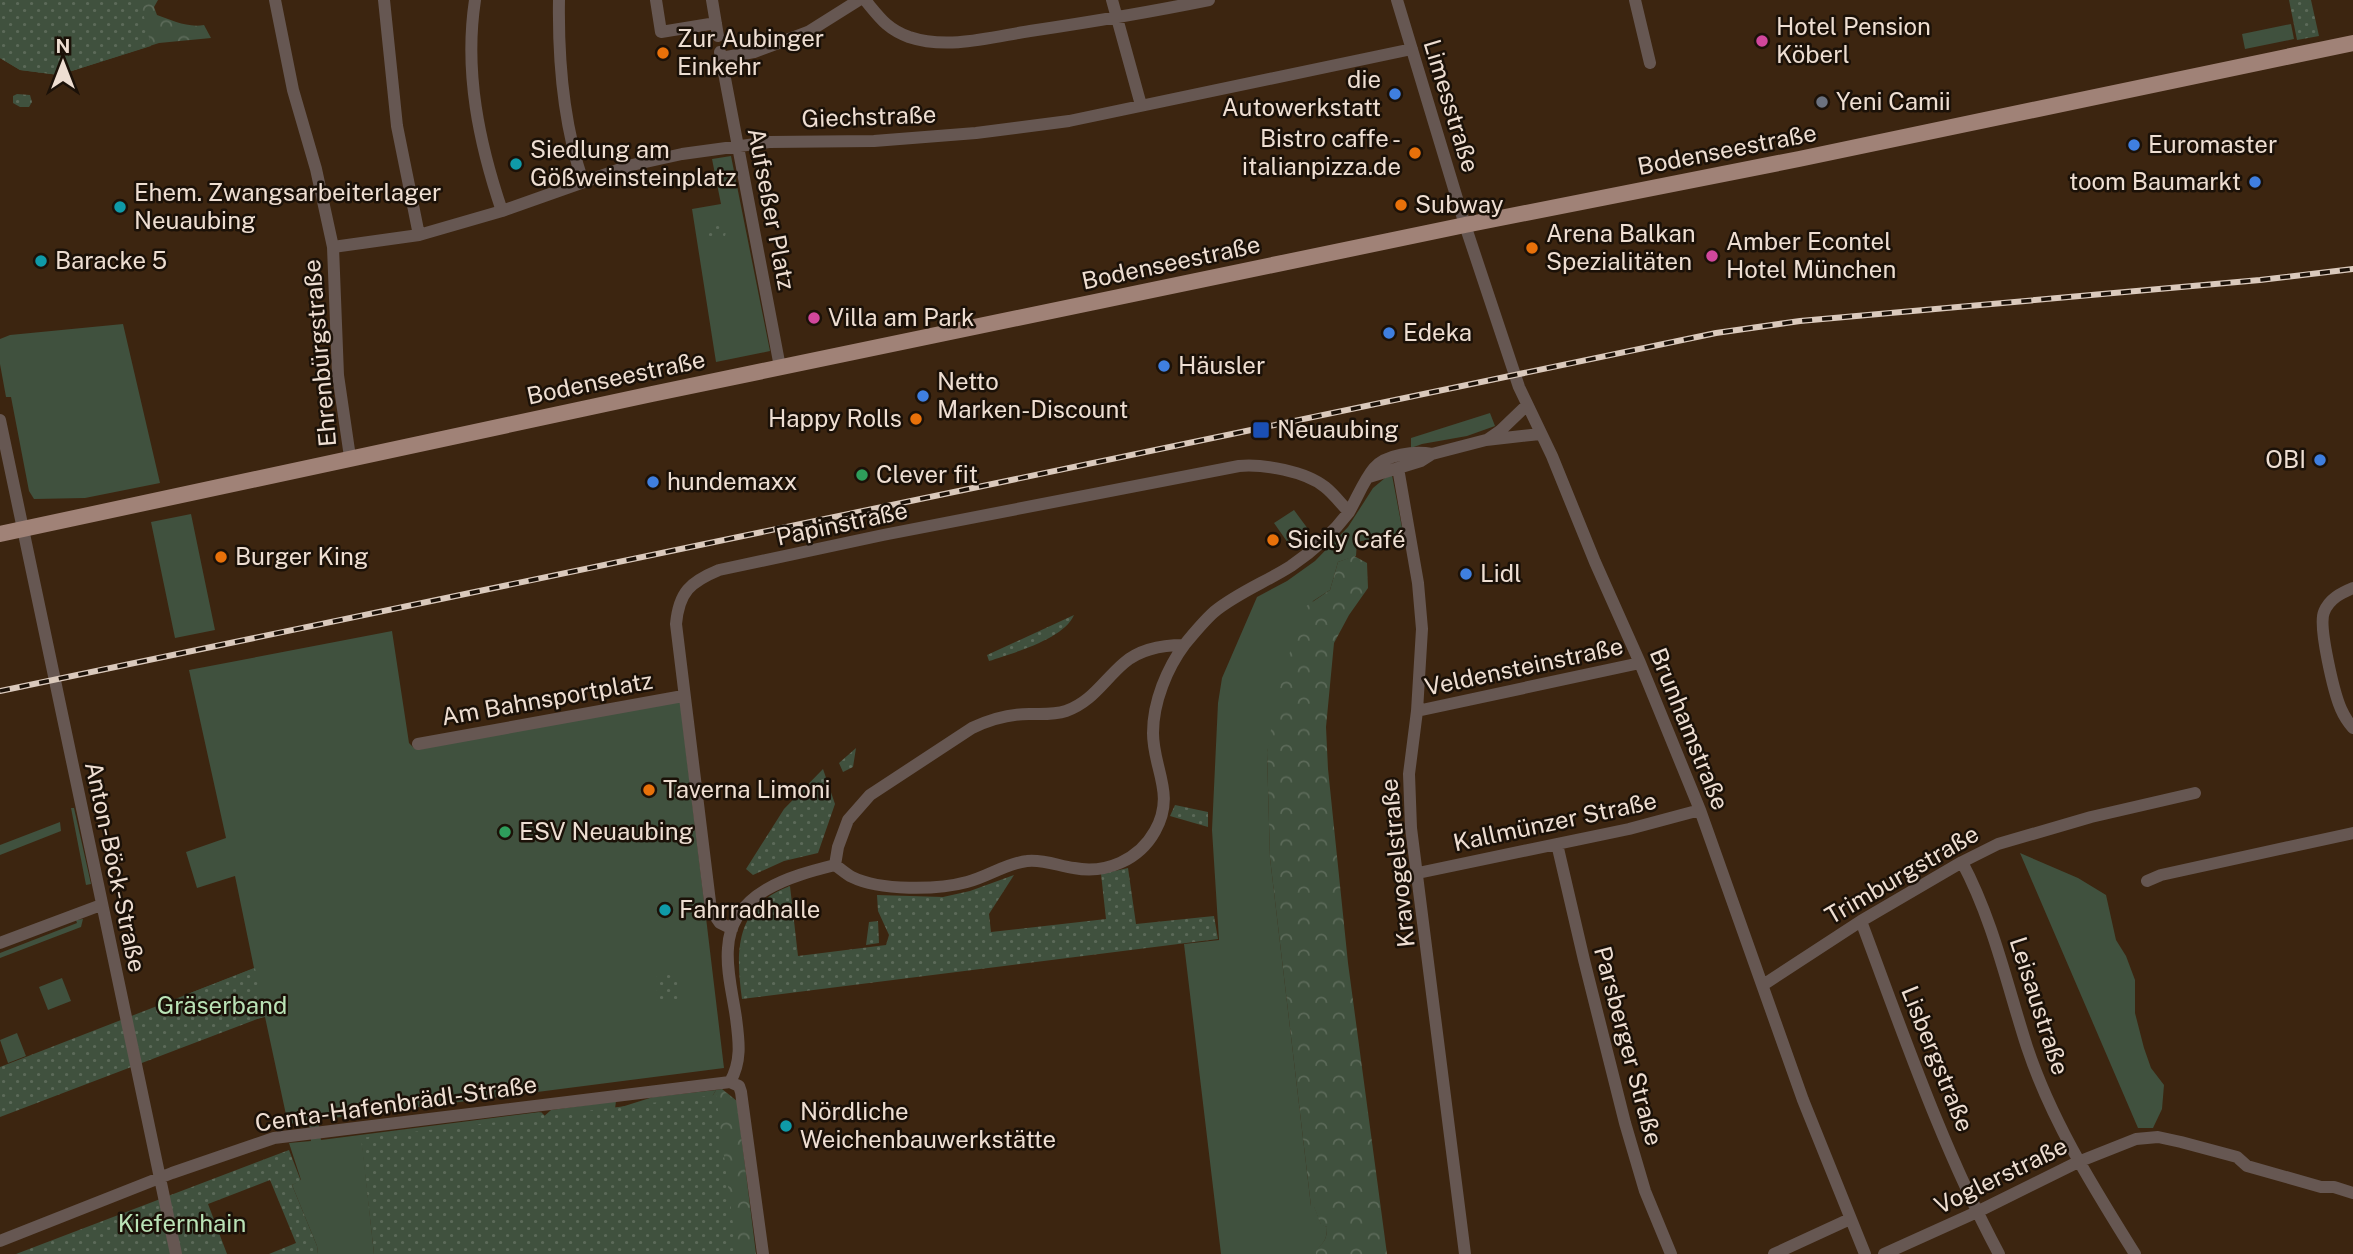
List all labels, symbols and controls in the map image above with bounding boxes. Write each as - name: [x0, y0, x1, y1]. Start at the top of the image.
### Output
- place label: Hotel Pension Köberl: [1776, 12, 1931, 68]
- place label: Zur Aubinger Einkehr: [677, 24, 824, 80]
- north arrow: [28, 28, 98, 98]
- marker: Hotel Pension Köberl: [1754, 33, 1770, 49]
- text: N: [56, 35, 70, 57]
- street label: Limesstraße: [1418, 36, 1485, 176]
- marker: Zur Aubinger Einkehr: [655, 45, 671, 61]
- place label: die Autowerkstatt: [1222, 65, 1381, 121]
- marker: die Autowerkstatt: [1387, 86, 1403, 102]
- place label: Yeni Camii: [1836, 87, 1951, 115]
- marker: Yeni Camii: [1814, 94, 1830, 110]
- street label: Giechstraße: [801, 100, 937, 132]
- street label: Bodenseestraße: [1635, 118, 1819, 180]
- place label: Bistro caffe - italianpizza.de: [1242, 124, 1401, 180]
- street label: Aufseßer Platz: [743, 125, 801, 292]
- place label: Euromaster: [2148, 130, 2277, 158]
- place label: Siedlung am Gößweinsteinplatz: [530, 135, 737, 191]
- marker: Euromaster: [2126, 137, 2142, 153]
- marker: Bistro caffe - italianpizza.de: [1407, 145, 1423, 161]
- marker: Siedlung am Gößweinsteinplatz: [508, 156, 524, 172]
- place label: toom Baumarkt: [2069, 167, 2241, 195]
- marker: toom Baumarkt: [2247, 174, 2263, 190]
- place label: Ehem. Zwangsarbeiterlager Neuaubing: [134, 178, 442, 234]
- place label: Subway: [1415, 190, 1504, 218]
- marker: Subway: [1393, 197, 1409, 213]
- marker: Ehem. Zwangsarbeiterlager Neuaubing: [112, 199, 128, 215]
- place label: Arena Balkan Spezialitäten: [1546, 219, 1696, 275]
- place label: Amber Econtel Hotel München: [1726, 227, 1896, 283]
- street label: Bodenseestraße: [1079, 229, 1263, 295]
- marker: Arena Balkan Spezialitäten: [1524, 240, 1540, 256]
- place label: Baracke 5: [55, 246, 167, 274]
- marker: Amber Econtel Hotel München: [1704, 248, 1720, 264]
- marker: Baracke 5: [33, 253, 49, 269]
- street label: Ehrenbürgstraße: [297, 258, 341, 448]
- place label: Villa am Park: [828, 303, 974, 331]
- marker: Villa am Park: [806, 310, 822, 326]
- place label: Edeka: [1403, 318, 1472, 346]
- marker: Edeka: [1381, 325, 1397, 341]
- street label: Bodenseestraße: [524, 344, 708, 410]
- place label: Häusler: [1178, 351, 1265, 379]
- marker: Häusler: [1156, 358, 1172, 374]
- place label: Netto Marken-Discount: [937, 367, 1128, 423]
- marker: Netto Marken-Discount: [915, 388, 931, 404]
- place label: Happy Rolls: [768, 404, 902, 432]
- marker: Happy Rolls: [908, 411, 924, 427]
- place label: Neuaubing: [1277, 415, 1399, 443]
- marker: Neuaubing: [1251, 420, 1271, 440]
- place label: OBI: [2265, 445, 2306, 473]
- marker: OBI: [2312, 452, 2328, 468]
- place label: Clever fit: [876, 460, 978, 488]
- place label: hundemaxx: [667, 467, 797, 495]
- marker: Clever fit: [854, 467, 870, 483]
- marker: hundemaxx: [645, 474, 661, 490]
- street label: Papinstraße: [774, 495, 910, 551]
- place label: Sicily Café: [1287, 525, 1406, 553]
- marker: Sicily Café: [1265, 532, 1281, 548]
- place label: Burger King: [235, 542, 369, 570]
- marker: Burger King: [213, 549, 229, 565]
- place label: Lidl: [1480, 559, 1522, 587]
- marker: Lidl: [1458, 566, 1474, 582]
- street label: Veldensteinstraße: [1422, 631, 1626, 701]
- street label: Brunhamstraße: [1645, 644, 1735, 814]
- street label: Am Bahnsportplatz: [439, 666, 655, 730]
- street label: Anton-Böck-Straße: [80, 759, 152, 975]
- place label: Taverna Limoni: [663, 775, 831, 803]
- street label: Kravogelstraße: [1374, 777, 1420, 949]
- marker: Taverna Limoni: [641, 782, 657, 798]
- street label: Kallmünzer Straße: [1450, 786, 1659, 856]
- place label: ESV Neuaubing: [519, 817, 694, 845]
- street label: Trimburgstraße: [1820, 819, 1983, 929]
- marker: ESV Neuaubing: [497, 824, 513, 840]
- place label: Fahrradhalle: [679, 895, 820, 923]
- marker: Fahrradhalle: [657, 902, 673, 918]
- street label: Leisaustraße: [2004, 933, 2075, 1078]
- street label: Parsberger Straße: [1589, 943, 1669, 1148]
- street label: Lisbergstraße: [1896, 982, 1980, 1136]
- park label: Gräserband: [157, 991, 287, 1019]
- street label: Centa-Hafenbrädl-Straße: [253, 1069, 539, 1137]
- place label: Nördliche Weichenbauwerkstätte: [800, 1097, 1056, 1153]
- marker: Nördliche Weichenbauwerkstätte: [778, 1118, 794, 1134]
- street label: Voglerstraße: [1930, 1131, 2072, 1219]
- park label: Kiefernhain: [118, 1209, 246, 1237]

